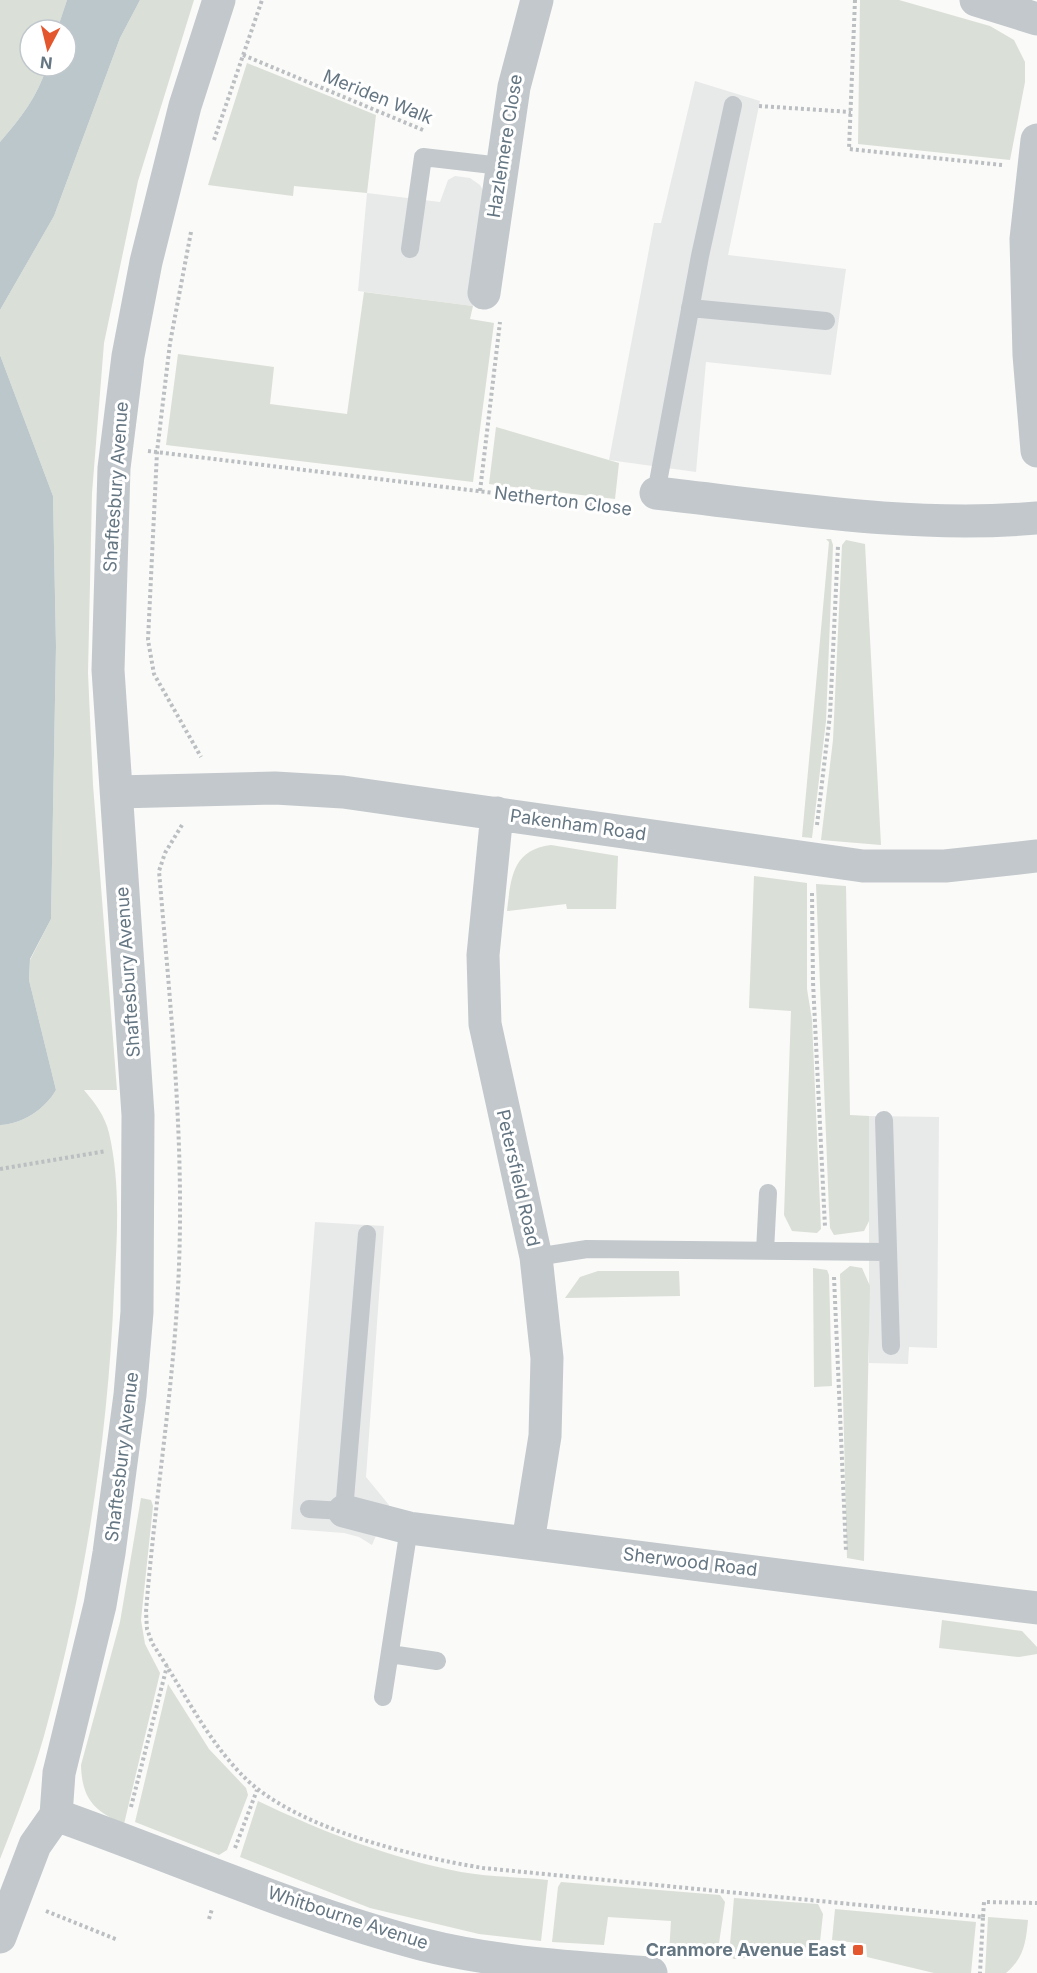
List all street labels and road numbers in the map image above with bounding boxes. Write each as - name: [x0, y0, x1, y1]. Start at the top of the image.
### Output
- street label: Meriden Walk: [320, 65, 436, 128]
- street label: Hazlemere Close: [483, 73, 526, 219]
- street label: Shaftesbury Avenue: [99, 401, 132, 573]
- street label: Netherton Close: [493, 482, 633, 519]
- street label: Pakenham Road: [509, 805, 647, 844]
- street label: Shaftesbury Avenue: [111, 886, 144, 1058]
- street label: Petersfield Road: [493, 1107, 544, 1248]
- street label: Shaftesbury Avenue: [101, 1371, 142, 1543]
- street label: Sherwood Road: [622, 1543, 758, 1580]
- street label: Whitbourne Avenue: [265, 1882, 431, 1953]

